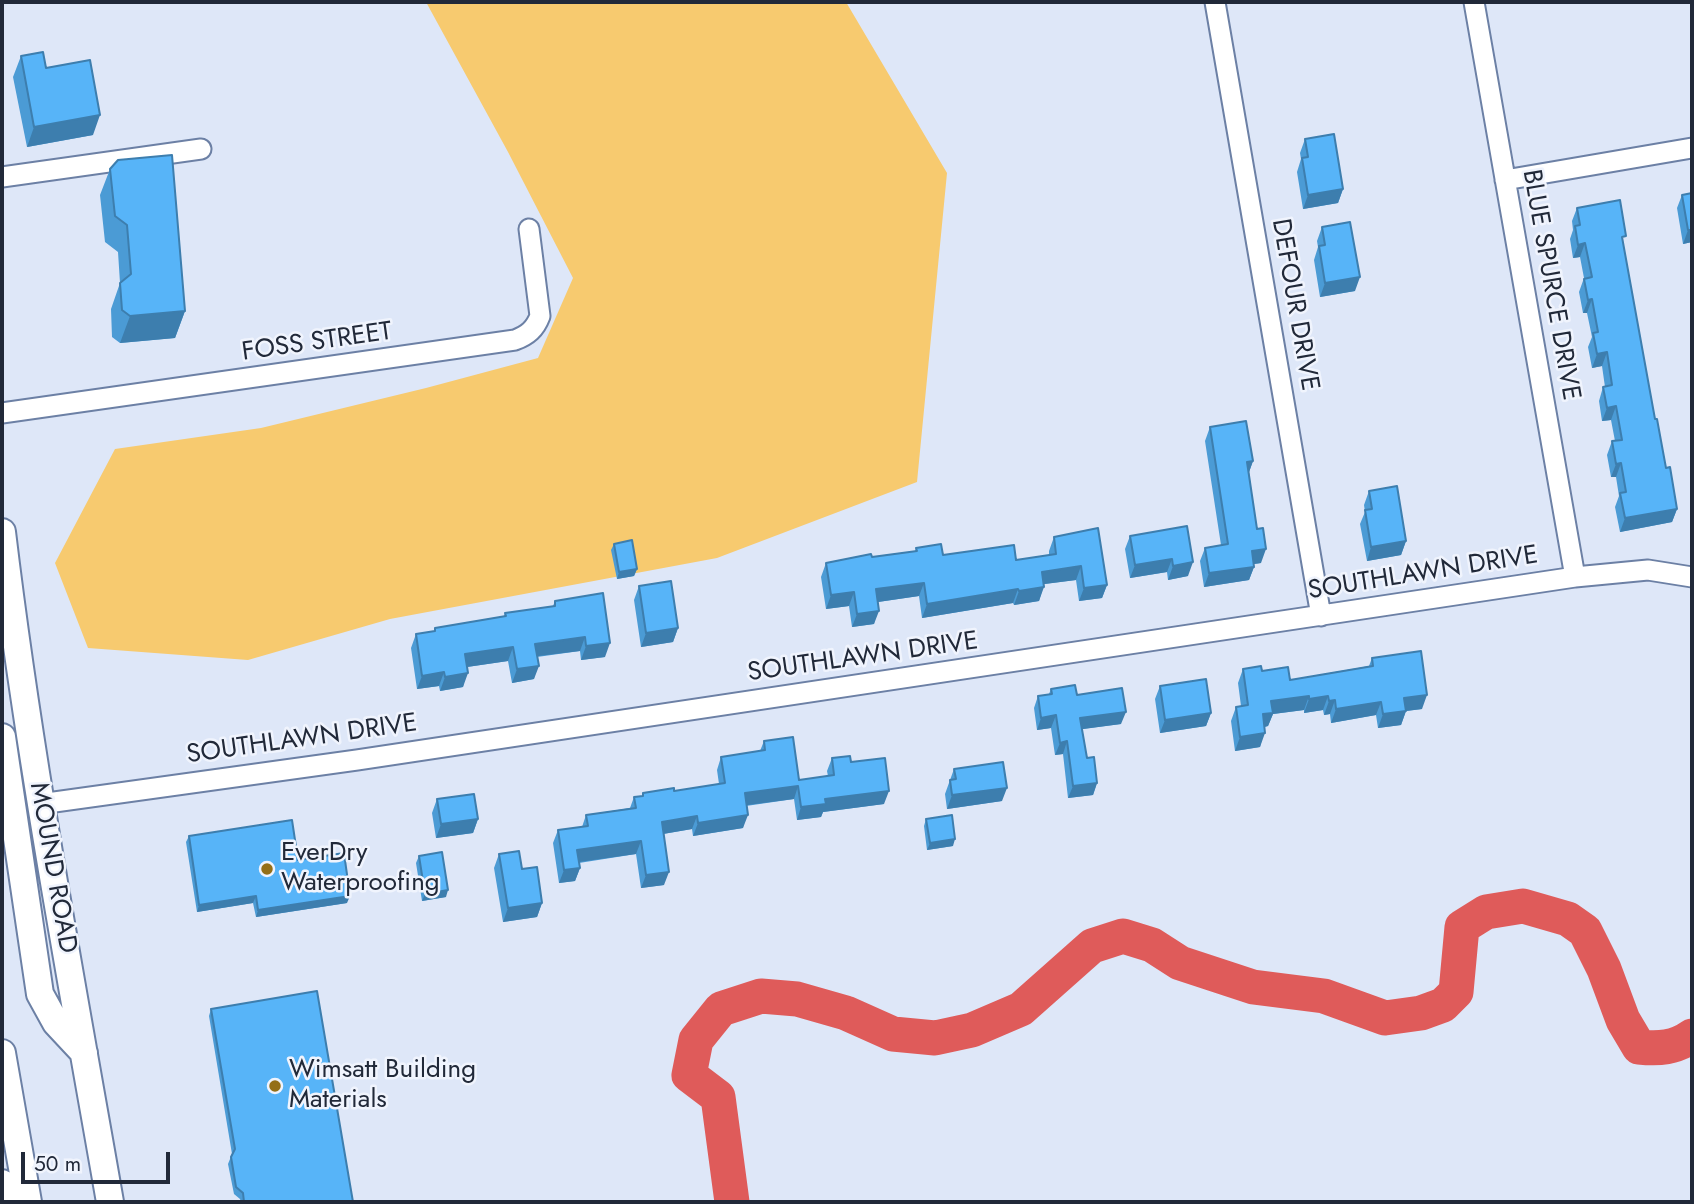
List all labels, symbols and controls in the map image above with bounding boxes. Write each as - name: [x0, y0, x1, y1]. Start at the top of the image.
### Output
- street label: BLUE SPURCE DRIVE: [1514, 167, 1586, 403]
- street label: DEFOUR DRIVE: [1264, 217, 1324, 393]
- street label: FOSS STREET: [240, 317, 394, 369]
- street label: SOUTHLAWN DRIVE: [1306, 540, 1540, 608]
- street label: SOUTHLAWN DRIVE: [746, 626, 980, 690]
- street label: SOUTHLAWN DRIVE: [185, 708, 419, 772]
- street label: MOUND ROAD: [22, 780, 82, 956]
- place label: EverDry Waterproofing: [281, 838, 440, 900]
- marker: EverDry Waterproofing: [259, 861, 275, 877]
- place label: Wimsatt Building Materials: [289, 1055, 476, 1116]
- marker: Wimsatt Building Materials: [267, 1078, 283, 1094]
- scale bar: [24, 1138, 173, 1182]
- text: 50 m: [34, 1149, 81, 1179]

